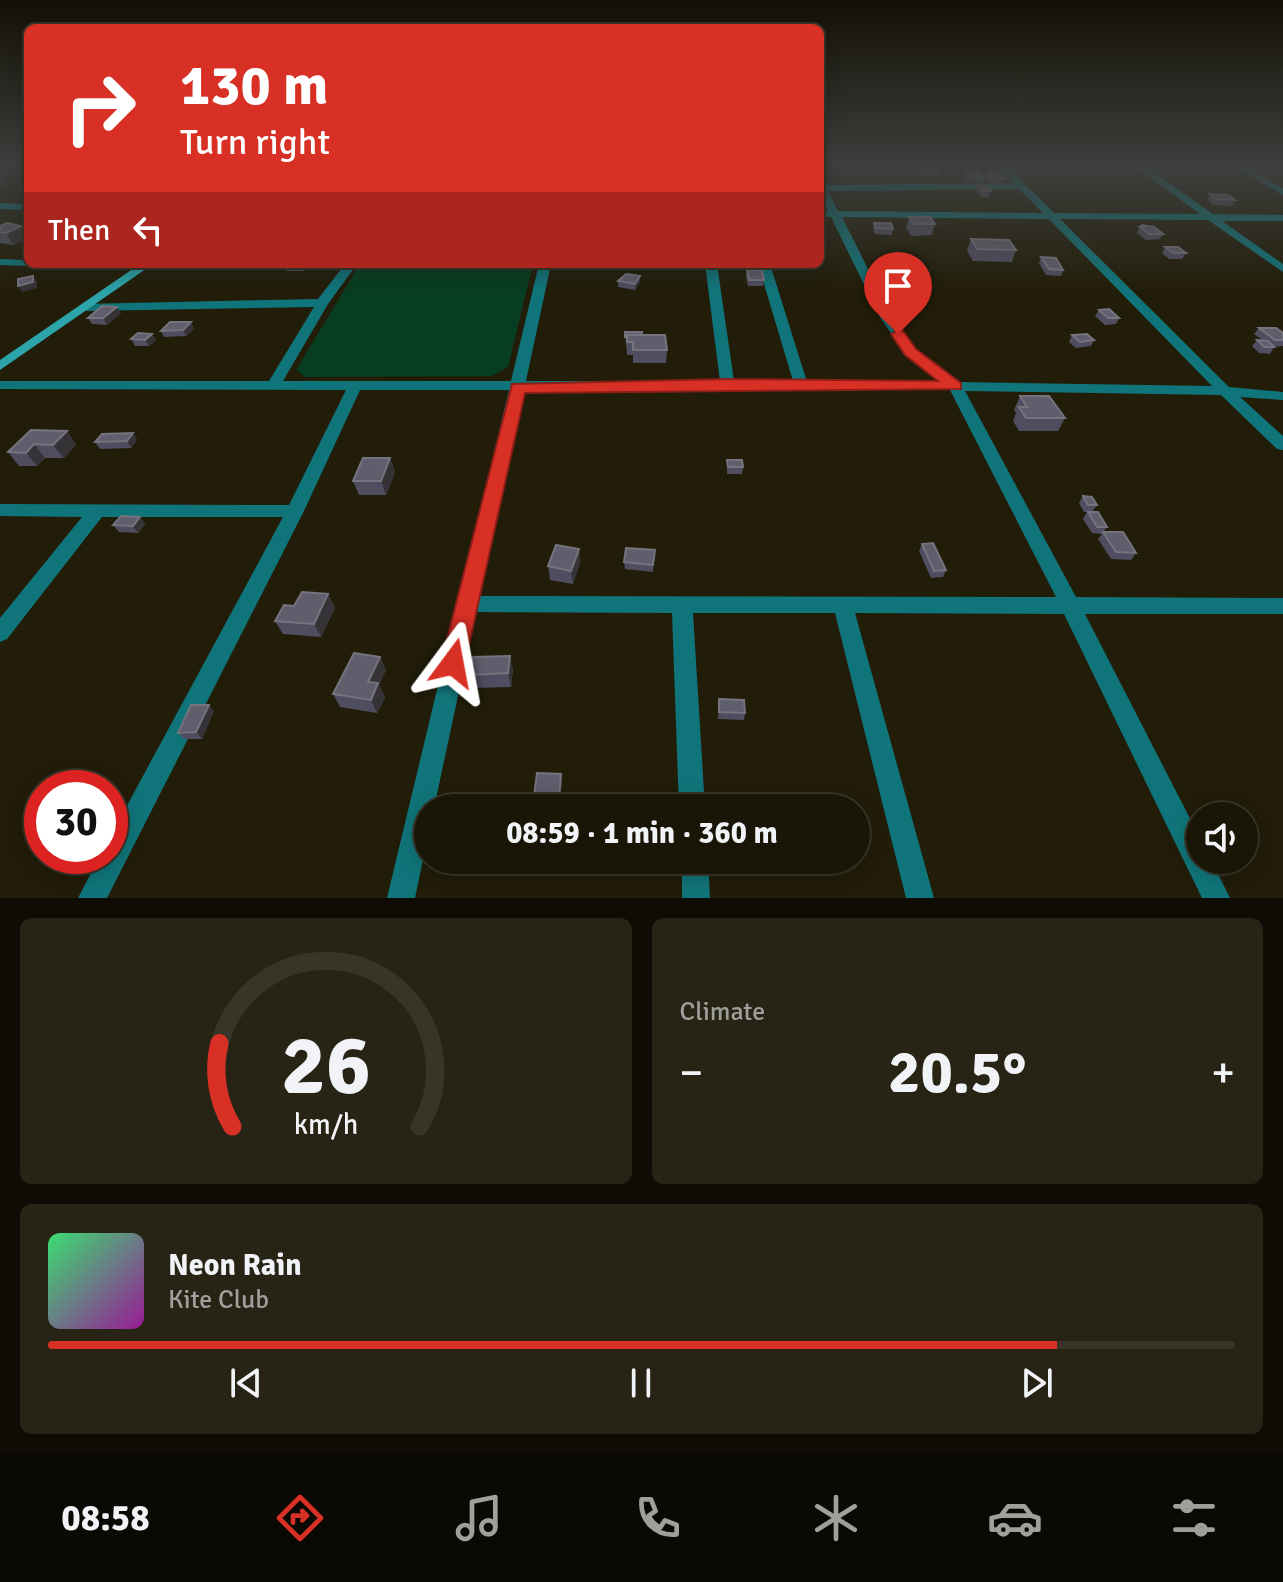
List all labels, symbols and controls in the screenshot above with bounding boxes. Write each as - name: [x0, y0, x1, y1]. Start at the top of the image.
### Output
- text: 130 m: [180, 51, 328, 120]
- icon: right: [48, 56, 152, 160]
- text: Turn right: [180, 120, 330, 165]
- icon: left: [126, 208, 170, 252]
- text: Then: [48, 212, 110, 249]
- pin: [864, 252, 932, 334]
- icon: arrive: [876, 264, 920, 308]
- position arrow: [411, 621, 495, 705]
- speed limit sign: 30: [24, 770, 128, 874]
- map controls: [1186, 802, 1258, 874]
- button: sound: [1186, 802, 1258, 874]
- text: 08:59 · 1 min · 360 m: [506, 815, 778, 852]
- text: Climate: [680, 996, 765, 1028]
- text: 26: [281, 1015, 371, 1117]
- text: 20.5°: [888, 1036, 1026, 1110]
- text: −: [680, 1046, 703, 1100]
- text: +: [1211, 1046, 1235, 1100]
- text: km/h: [293, 1107, 358, 1142]
- text: Neon Rain: [168, 1247, 302, 1284]
- text: Kite Club: [168, 1284, 269, 1316]
- icon: previous: [224, 1361, 268, 1405]
- icon: pause: [619, 1361, 663, 1405]
- icon: next: [1015, 1361, 1059, 1405]
- icon: directions: [272, 1490, 328, 1546]
- icon: music: [451, 1490, 507, 1546]
- icon: phone: [630, 1490, 686, 1546]
- icon: climate: [808, 1490, 864, 1546]
- icon: car: [987, 1490, 1043, 1546]
- icon: filters: [1166, 1490, 1222, 1546]
- text: 08:58: [61, 1496, 150, 1541]

